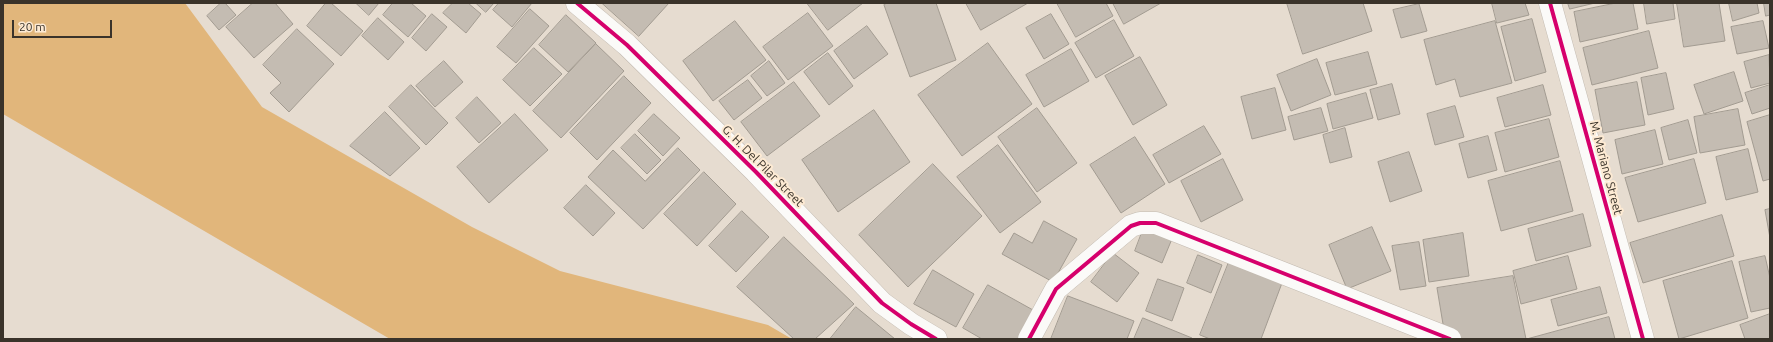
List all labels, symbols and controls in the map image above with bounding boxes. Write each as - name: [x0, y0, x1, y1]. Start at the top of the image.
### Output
- scale bar: [14, 12, 114, 38]
- text: 20 m: [19, 20, 46, 33]
- street label: M. Mariano Street: [1587, 120, 1625, 216]
- street label: G. H. Del Pilar Street: [719, 122, 807, 210]

